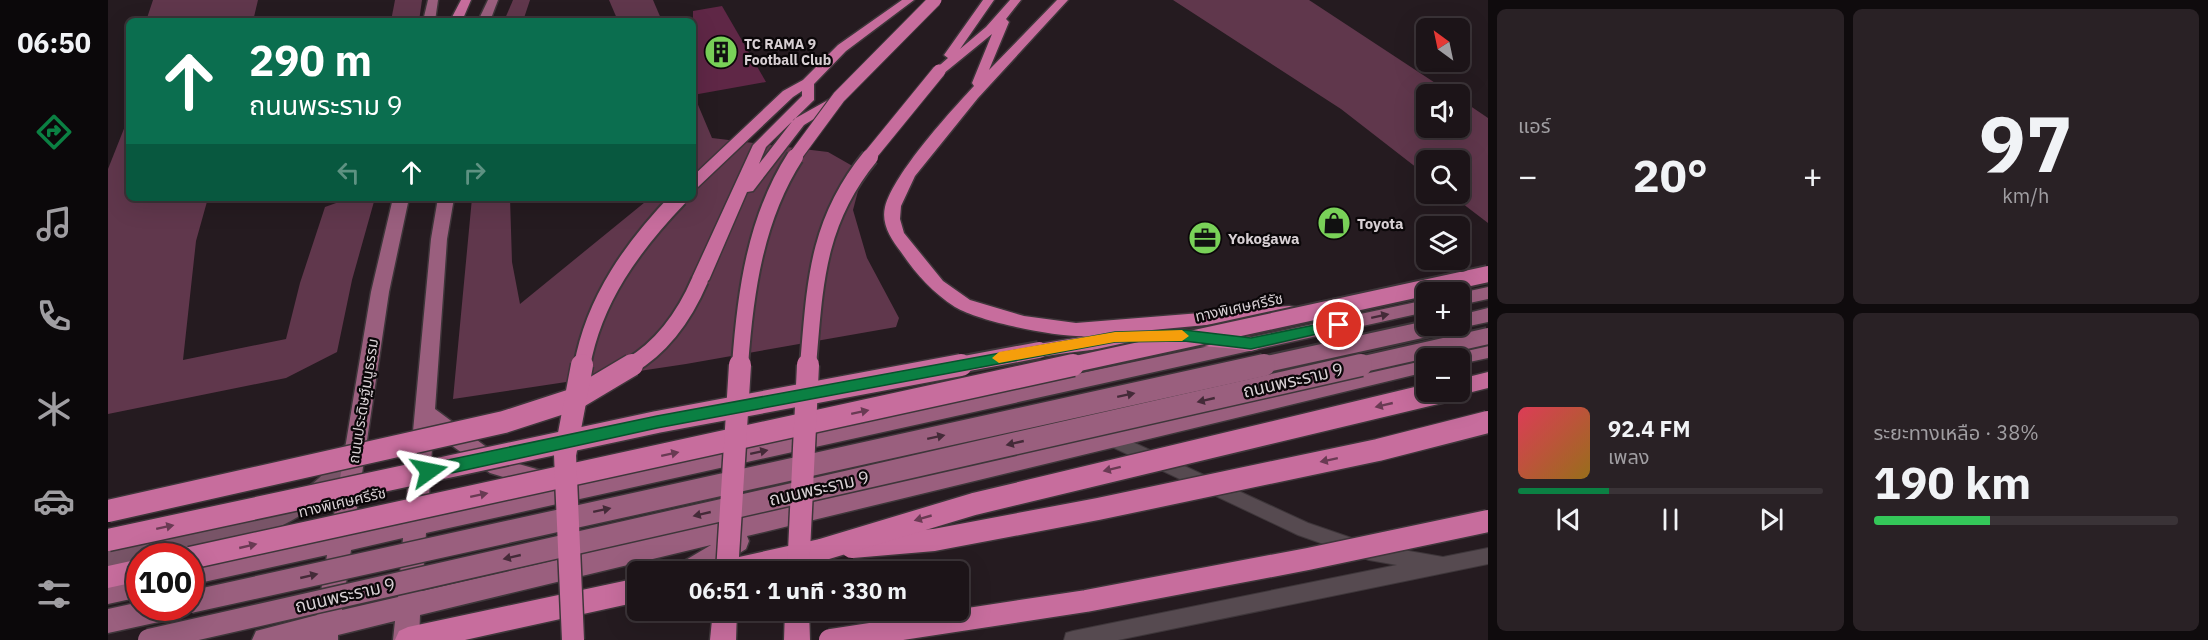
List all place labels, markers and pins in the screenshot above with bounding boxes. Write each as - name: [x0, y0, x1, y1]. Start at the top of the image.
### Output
- building icon: TC RAMA 9 Football Club: [703, 34, 739, 70]
- place label: TC RAMA 9 Football Club: [744, 35, 831, 69]
- shop icon: Toyota: [1316, 205, 1352, 241]
- place label: Toyota: [1357, 214, 1404, 233]
- office icon: Yokogawa: [1187, 220, 1223, 256]
- place label: Yokogawa: [1228, 229, 1300, 248]
- pin: [1313, 299, 1364, 350]

